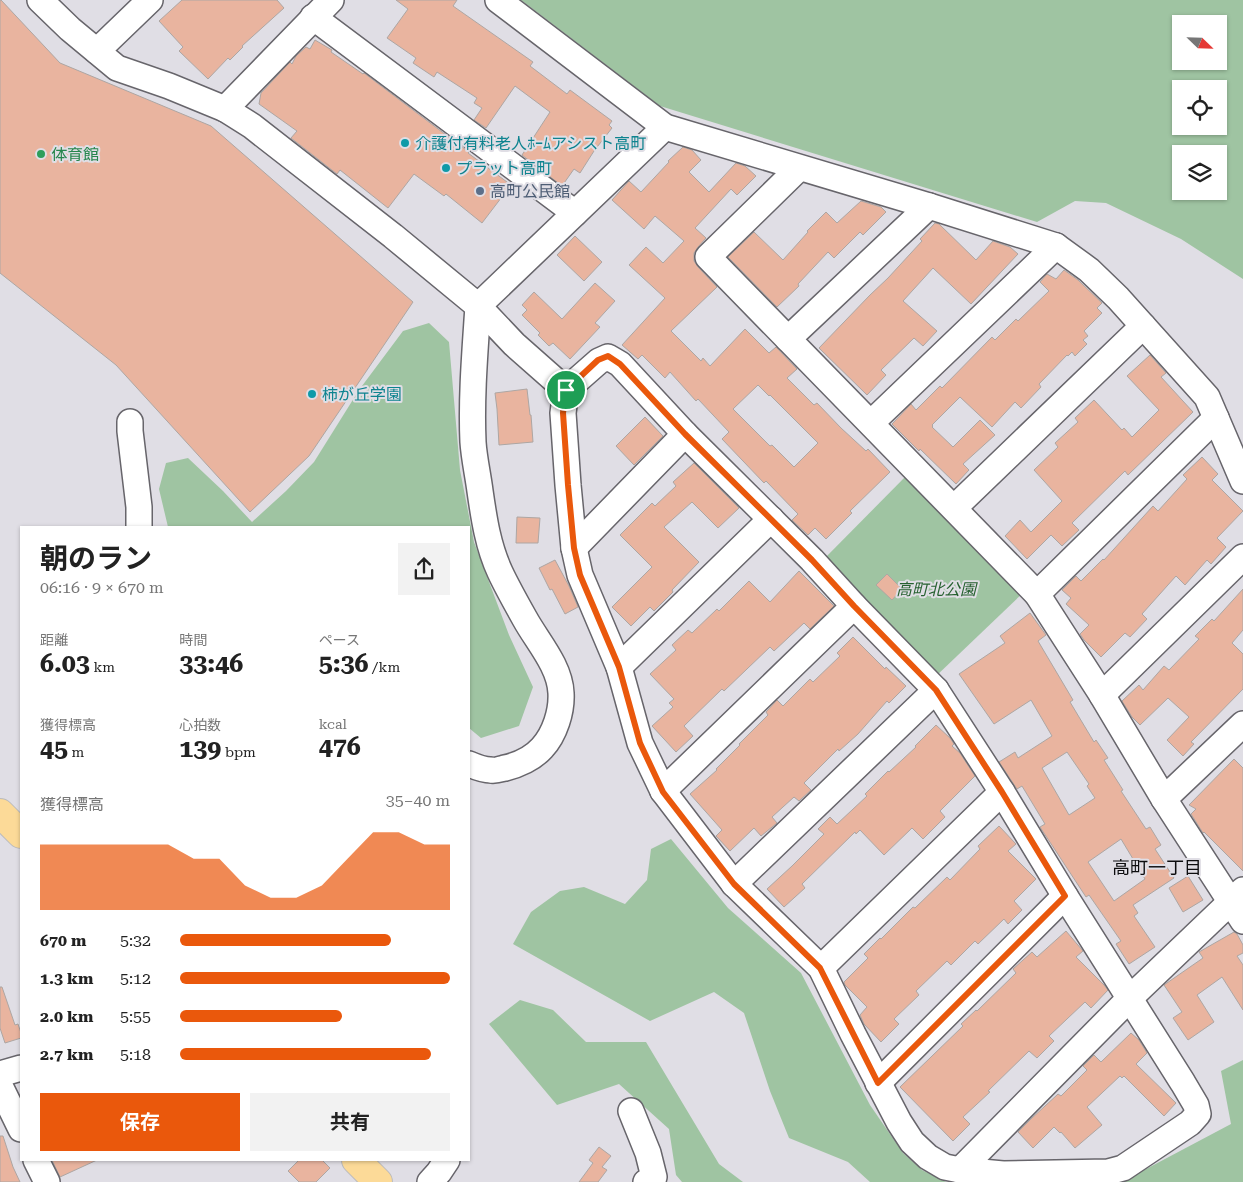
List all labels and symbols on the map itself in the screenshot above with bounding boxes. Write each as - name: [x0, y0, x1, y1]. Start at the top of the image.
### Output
- north arrow: [1172, 15, 1228, 70]
- place label: 介護付有料老人ﾎｰﾑアシスト高町: [415, 134, 646, 153]
- marker: 介護付有料老人ﾎｰﾑアシスト高町: [399, 137, 411, 149]
- place label: 体育館: [51, 145, 99, 164]
- marker: 体育館: [35, 148, 47, 160]
- place label: プラット高町: [456, 159, 552, 178]
- marker: プラット高町: [440, 162, 452, 174]
- place label: 高町公民館: [490, 182, 570, 201]
- marker: 高町公民館: [474, 185, 486, 197]
- pin: [545, 369, 587, 411]
- place label: 柿が丘学園: [322, 385, 402, 404]
- marker: 柿が丘学園: [306, 388, 318, 400]
- park label: 高町北公園: [896, 580, 978, 599]
- district label: 高町一丁目: [1112, 857, 1202, 878]

